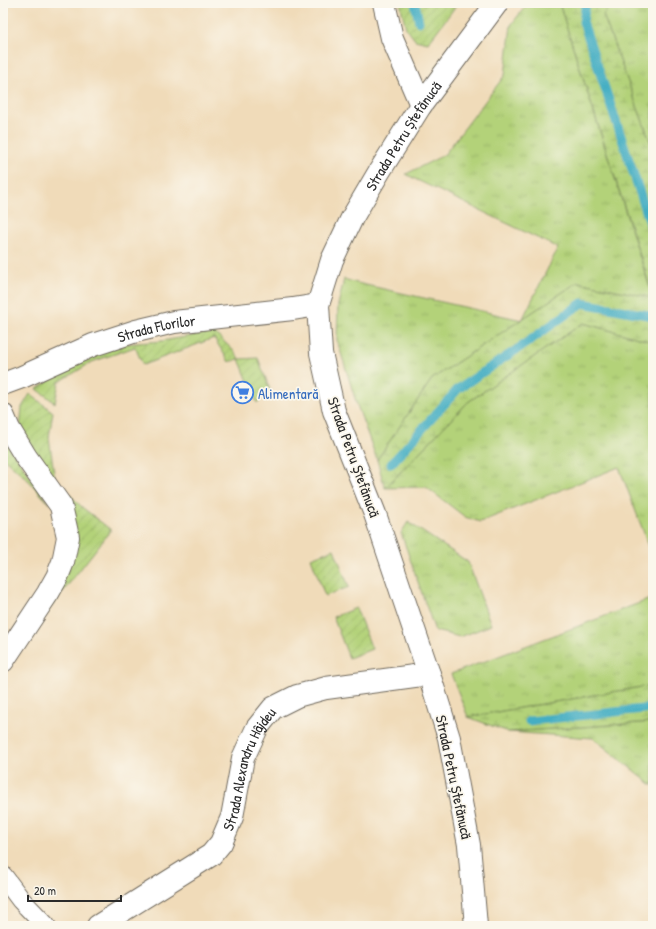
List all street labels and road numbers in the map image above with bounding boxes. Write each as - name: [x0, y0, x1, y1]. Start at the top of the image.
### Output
- street label: Strada Petru Ștefănucă: [360, 76, 446, 194]
- street label: Strada Florilor: [115, 309, 197, 347]
- street label: Strada Petru Ștefănucă: [323, 394, 385, 520]
- street label: Strada Alexandru Hâjdeu: [217, 703, 280, 834]
- street label: Strada Petru Ștefănucă: [431, 713, 477, 841]

